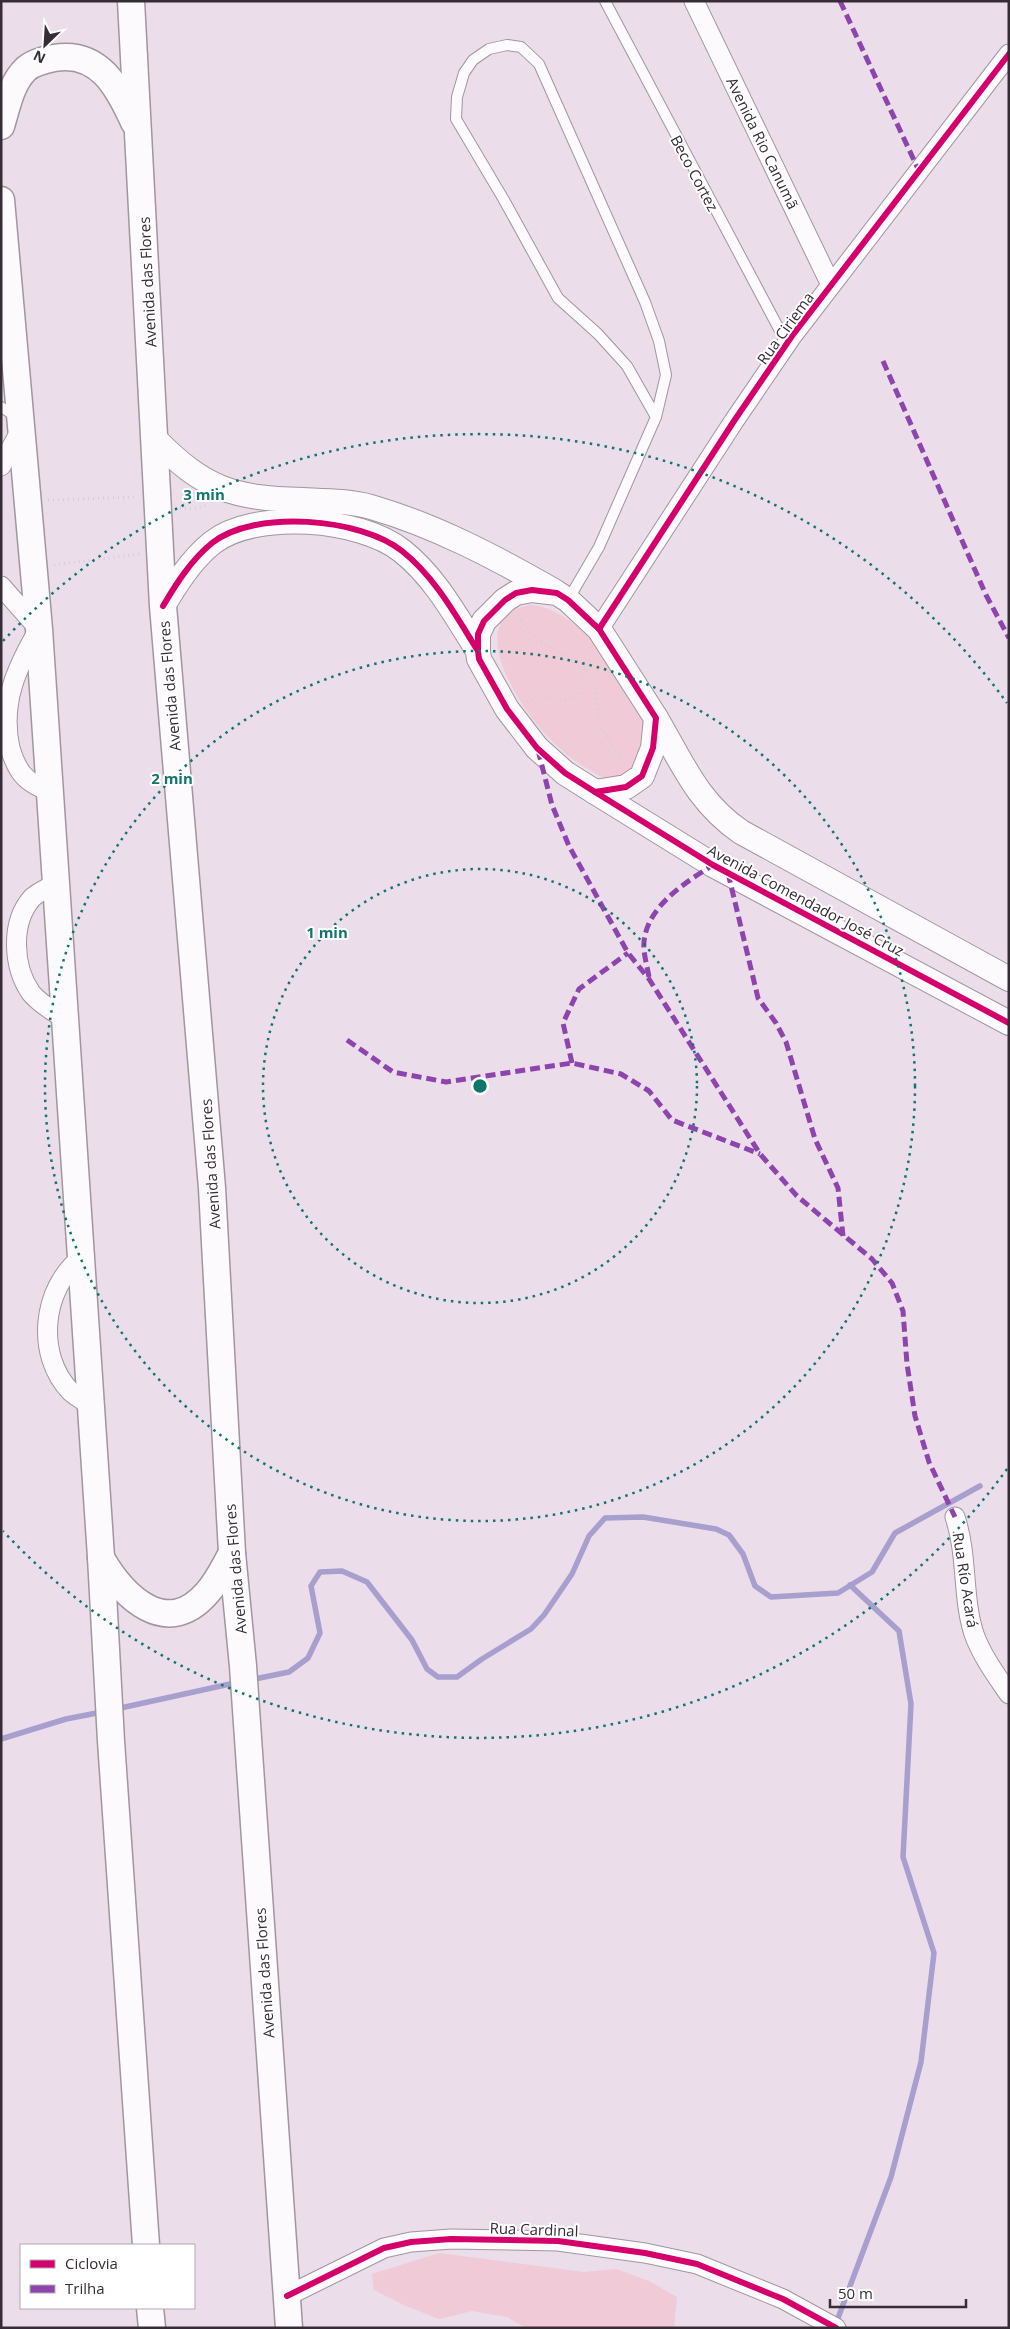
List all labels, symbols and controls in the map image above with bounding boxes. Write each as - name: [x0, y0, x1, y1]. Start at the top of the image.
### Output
- north arrow: [20, 20, 70, 70]
- text: N: [30, 46, 48, 68]
- street label: Avenida Rio Canumã: [722, 74, 804, 212]
- street label: Beco Cortez: [667, 131, 723, 215]
- street label: Avenida das Flores: [134, 216, 160, 348]
- street label: Rua Ciriema: [752, 288, 818, 368]
- text: 3 min: [183, 484, 225, 504]
- street label: Avenida das Flores: [153, 620, 185, 752]
- text: 2 min: [151, 768, 193, 788]
- street label: Avenida Comendador José Cruz: [704, 840, 908, 960]
- text: 1 min: [306, 922, 348, 942]
- centre of rings: [471, 1077, 489, 1095]
- street label: Avenida das Flores: [195, 1098, 225, 1230]
- street label: Avenida das Flores: [219, 1503, 251, 1635]
- street label: Rua Río Acará: [949, 1531, 983, 1629]
- street label: Avenida das Flores: [249, 1907, 279, 2039]
- street label: Rua Cardinal: [489, 2217, 579, 2241]
- legend: [20, 2244, 195, 2309]
- text: Ciclovia: [65, 2253, 118, 2273]
- scale bar: [830, 2276, 966, 2308]
- text: Trilha: [65, 2278, 105, 2298]
- text: 50 m: [838, 2283, 873, 2303]

